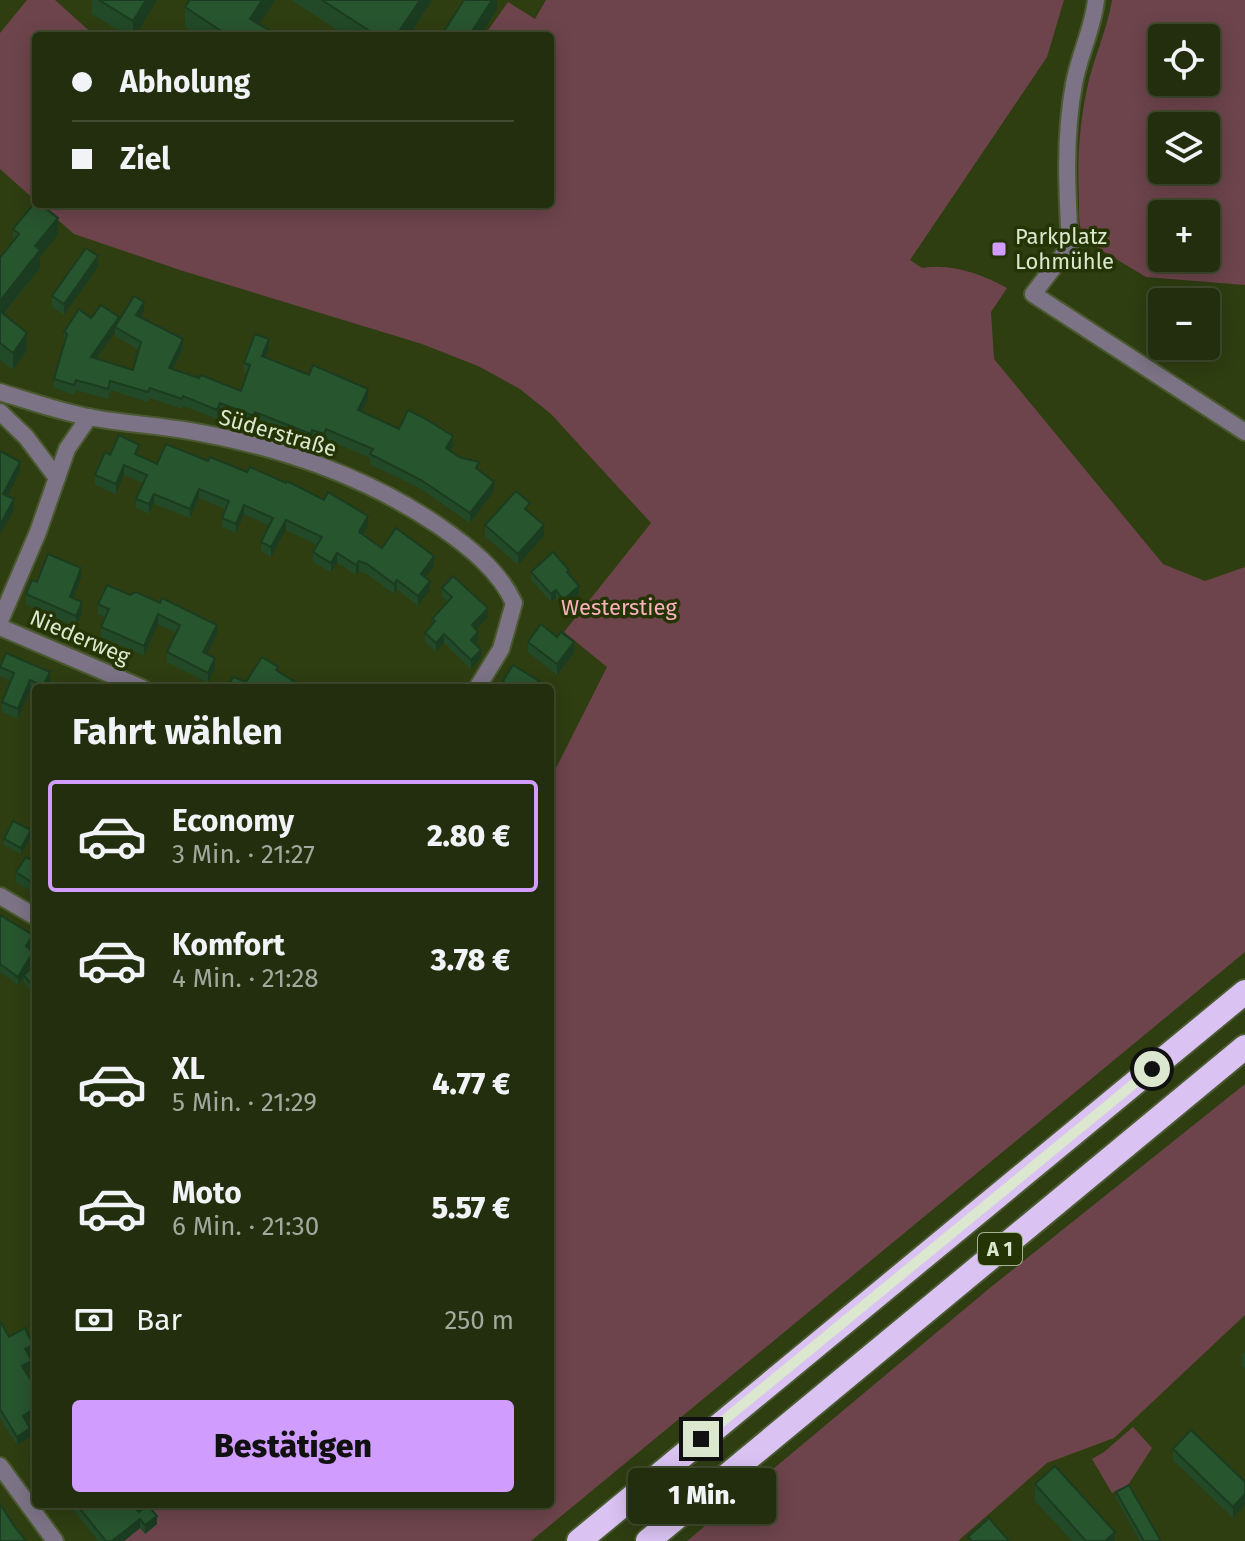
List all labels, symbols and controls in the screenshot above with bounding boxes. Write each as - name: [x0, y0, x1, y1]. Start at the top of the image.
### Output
- map controls: [1148, 24, 1220, 360]
- button: locate: [1148, 24, 1220, 96]
- text: Abholung: [120, 64, 250, 100]
- button: layers: [1148, 112, 1220, 184]
- text: Ziel: [120, 141, 170, 177]
- button: +: [1148, 200, 1220, 272]
- place label: Parkplatz Lohmühle: [1015, 223, 1114, 275]
- marker: Parkplatz Lohmühle: [990, 240, 1008, 258]
- button: −: [1148, 288, 1220, 360]
- street label: Süderstraße: [216, 403, 340, 463]
- park label: Westerstieg: [561, 594, 677, 621]
- street label: Niederweg: [26, 604, 135, 670]
- text: Fahrt wählen: [72, 710, 283, 754]
- icon: car: [76, 800, 148, 872]
- text: Economy: [172, 803, 294, 839]
- text: 2.80 €: [427, 818, 510, 854]
- text: 3 Min. · 21:27: [172, 839, 315, 870]
- icon: car: [76, 924, 148, 996]
- text: Komfort: [172, 927, 285, 963]
- text: 3.78 €: [431, 942, 510, 978]
- text: 4 Min. · 21:28: [172, 963, 319, 994]
- icon: car: [76, 1048, 148, 1120]
- text: XL: [172, 1051, 205, 1087]
- route start: [1134, 1051, 1170, 1087]
- text: 4.77 €: [432, 1066, 510, 1102]
- text: 5 Min. · 21:29: [172, 1087, 317, 1118]
- icon: car: [76, 1172, 148, 1244]
- text: Moto: [172, 1175, 242, 1211]
- text: 5.57 €: [432, 1190, 510, 1226]
- text: 6 Min. · 21:30: [172, 1211, 319, 1242]
- road number: A 1: [978, 1233, 1022, 1265]
- icon: cash: [72, 1298, 116, 1342]
- text: Bar: [136, 1302, 182, 1338]
- text: 250 m: [444, 1305, 514, 1336]
- button: Bestätigen: [72, 1400, 514, 1492]
- route end: [683, 1421, 719, 1457]
- callout: 1 Min.: [627, 1467, 775, 1523]
- text: 1 Min.: [668, 1480, 736, 1511]

